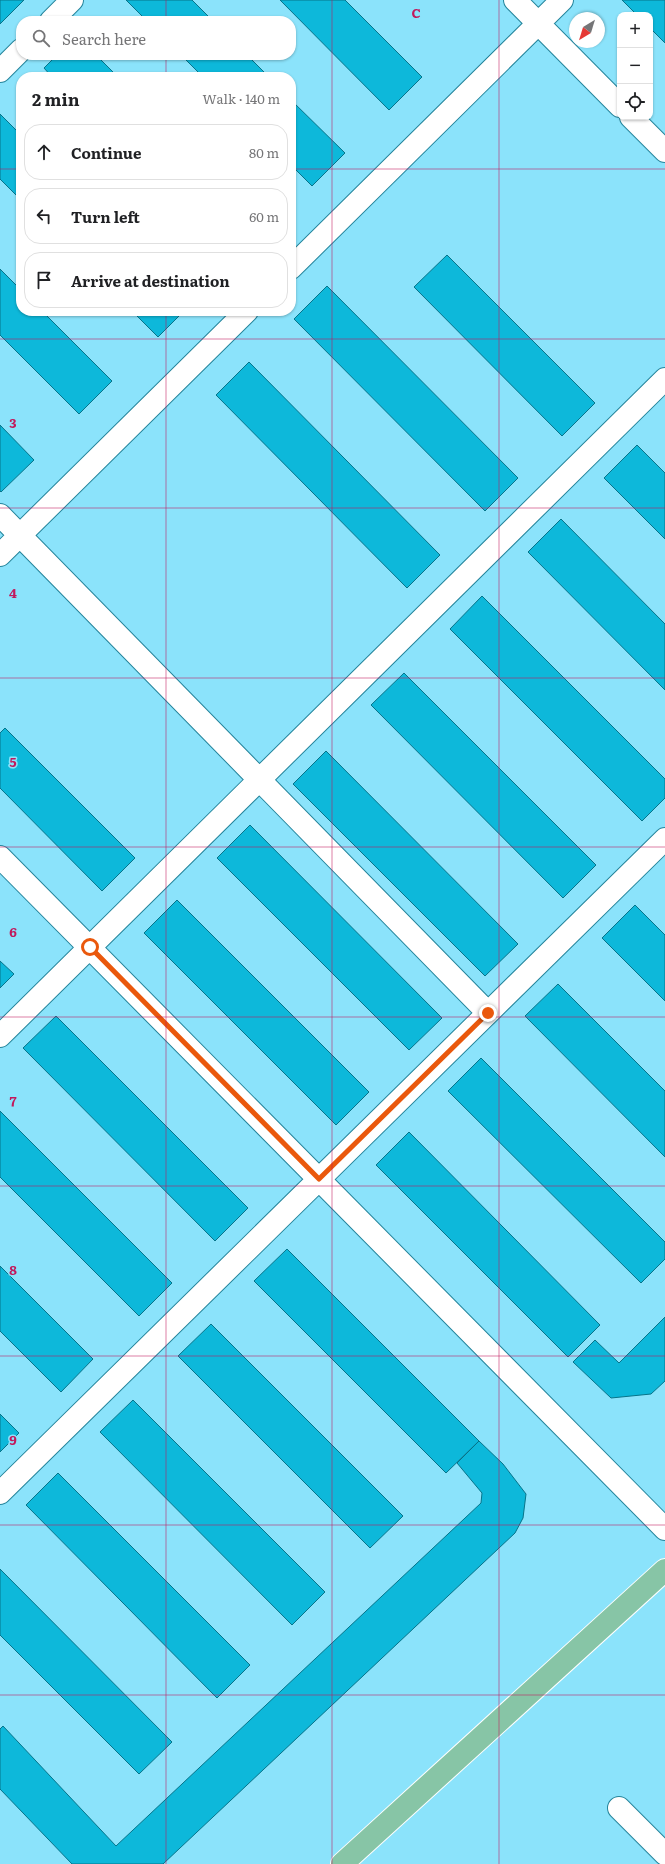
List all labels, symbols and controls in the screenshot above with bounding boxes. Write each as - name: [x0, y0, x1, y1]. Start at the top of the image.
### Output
- text: C: [411, 3, 421, 22]
- north arrow: [569, 12, 605, 48]
- map controls: [617, 12, 653, 120]
- button: +: [617, 12, 653, 48]
- search box: [16, 16, 296, 60]
- icon: search: [30, 27, 52, 49]
- text: Search here: [62, 27, 146, 50]
- button: −: [617, 48, 653, 84]
- button: locate: [617, 84, 653, 120]
- text: 2 min: [32, 86, 80, 111]
- text: Walk · 140 m: [203, 89, 280, 108]
- icon: ahead: [33, 141, 55, 163]
- text: Continue: [71, 141, 141, 164]
- text: 80 m: [249, 143, 279, 162]
- icon: left: [33, 205, 55, 227]
- text: Turn left: [71, 205, 140, 228]
- text: 60 m: [249, 207, 279, 226]
- icon: arrive: [33, 269, 55, 291]
- text: Arrive at destination: [71, 269, 230, 292]
- text: 3: [9, 413, 17, 432]
- text: 4: [9, 583, 17, 602]
- text: 5: [9, 752, 17, 771]
- text: 6: [9, 922, 17, 941]
- route start: [81, 938, 99, 956]
- route end: [479, 1004, 497, 1022]
- text: 7: [9, 1091, 17, 1110]
- text: 8: [9, 1260, 17, 1279]
- text: 9: [9, 1430, 17, 1449]

